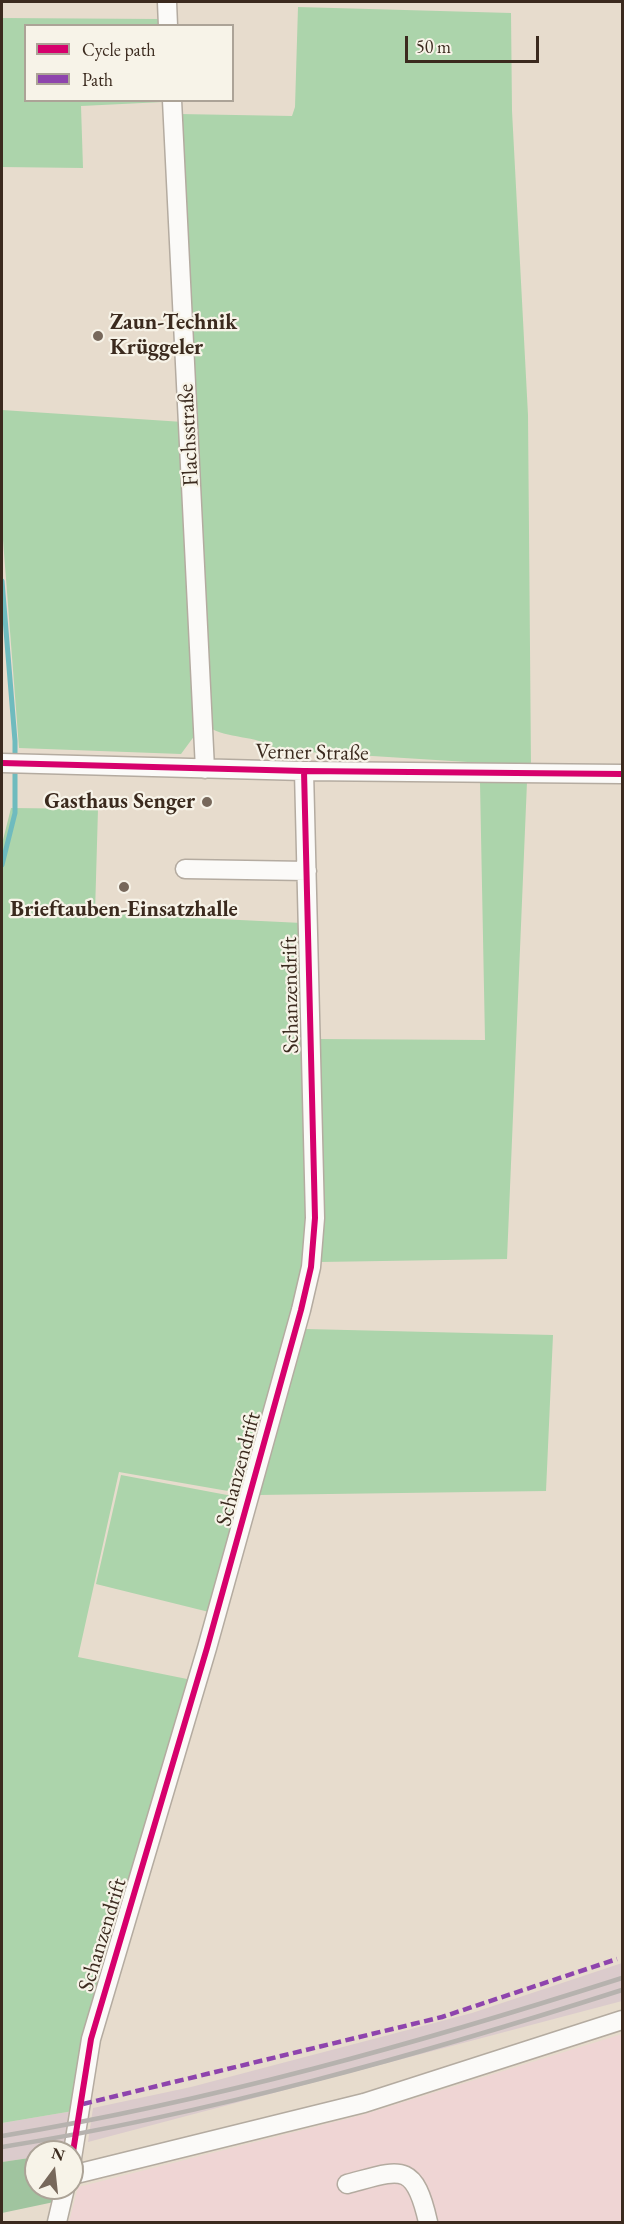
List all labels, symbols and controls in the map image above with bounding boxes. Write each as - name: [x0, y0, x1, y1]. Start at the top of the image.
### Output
- legend: [24, 24, 234, 102]
- scale bar: [408, 24, 542, 62]
- text: 50 m: [416, 35, 451, 58]
- text: Cycle path: [82, 38, 156, 61]
- text: Path: [82, 68, 113, 91]
- place label: Zaun-Technik Krüggeler: [110, 310, 237, 362]
- marker: Zaun-Technik Krüggeler: [91, 329, 105, 343]
- street label: Flachsstraße: [173, 383, 205, 487]
- street label: Verner Straße: [255, 739, 369, 767]
- place label: Gasthaus Senger: [44, 789, 195, 815]
- marker: Gasthaus Senger: [200, 795, 214, 809]
- marker: Brieftauben-Einsatzhalle: [117, 880, 131, 894]
- place label: Brieftauben-Einsatzhalle: [10, 897, 238, 923]
- street label: Schanzendrift: [277, 936, 305, 1054]
- street label: Schanzendrift: [211, 1409, 267, 1529]
- street label: Schanzendrift: [73, 1875, 133, 1995]
- north arrow: [24, 2140, 84, 2200]
- text: N: [49, 2142, 67, 2166]

